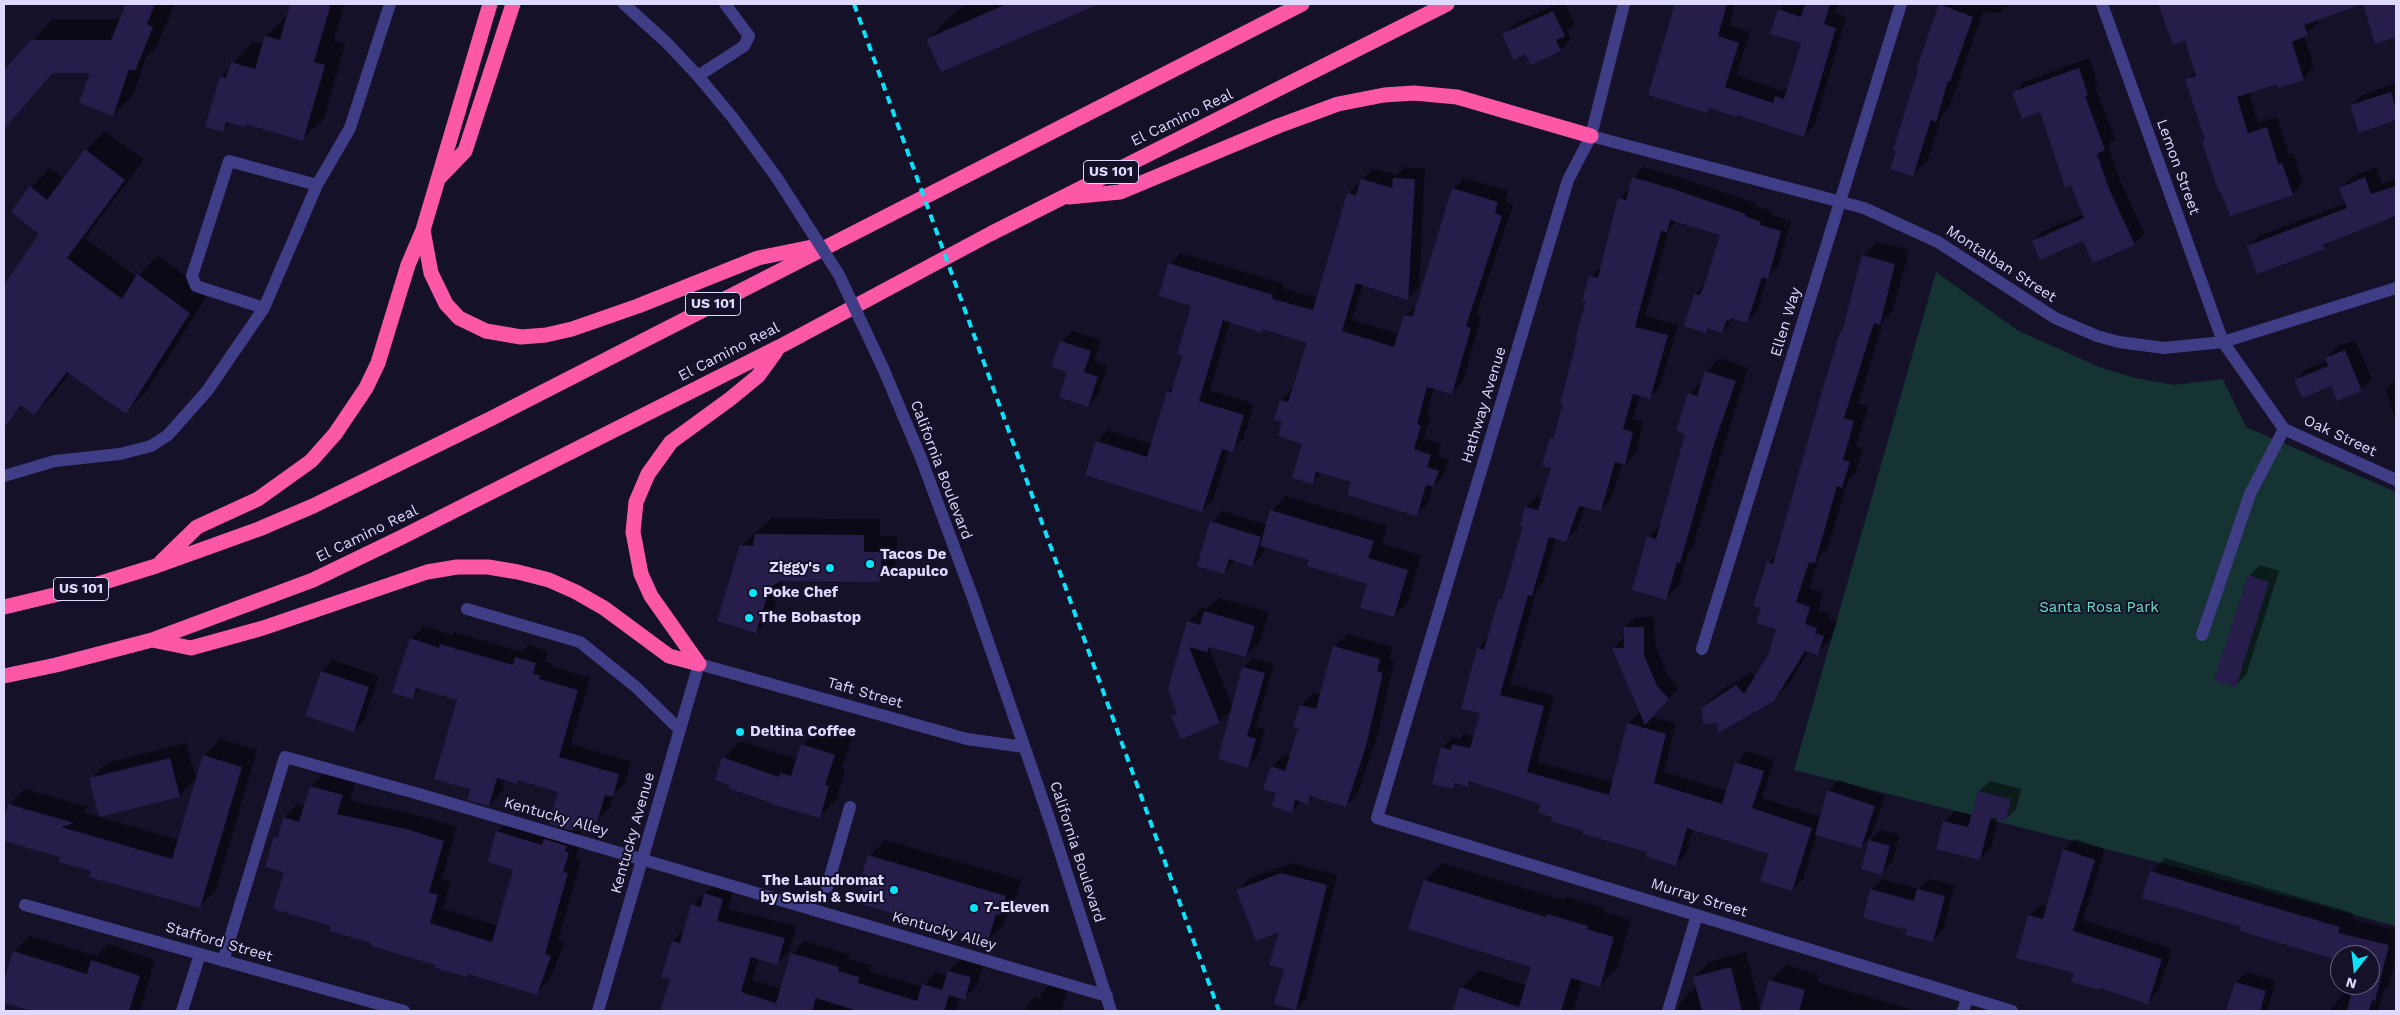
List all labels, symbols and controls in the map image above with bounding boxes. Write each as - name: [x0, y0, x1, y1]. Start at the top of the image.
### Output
- street label: El Camino Real: [1128, 86, 1236, 150]
- street label: Lemon Street: [2152, 117, 2204, 217]
- road number: US 101: [1084, 160, 1138, 183]
- street label: Montalban Street: [1943, 222, 2059, 306]
- street label: Ellen Way: [1767, 285, 1805, 359]
- road number: US 101: [686, 292, 740, 316]
- street label: El Camino Real: [675, 319, 783, 385]
- street label: Hathway Avenue: [1458, 345, 1510, 465]
- street label: California Boulevard: [906, 398, 976, 542]
- street label: Oak Street: [2301, 411, 2379, 461]
- street label: El Camino Real: [313, 502, 421, 566]
- place label: Tacos De Acapulco: [880, 546, 948, 581]
- marker: Tacos De Acapulco: [864, 558, 876, 570]
- place label: Ziggy's: [769, 559, 820, 577]
- marker: Ziggy's: [824, 562, 836, 574]
- road number: US 101: [54, 578, 108, 600]
- place label: Poke Chef: [763, 584, 838, 602]
- marker: Poke Chef: [747, 587, 759, 599]
- park label: Santa Rosa Park: [2039, 599, 2159, 617]
- place label: The Bobastop: [759, 609, 861, 627]
- marker: The Bobastop: [743, 612, 755, 624]
- street label: Taft Street: [825, 674, 905, 712]
- place label: Deltina Coffee: [750, 723, 856, 741]
- marker: Deltina Coffee: [734, 726, 746, 738]
- street label: Kentucky Avenue: [607, 770, 659, 896]
- street label: California Boulevard: [1046, 779, 1108, 925]
- street label: Kentucky Alley: [502, 794, 610, 840]
- place label: The Laundromat by Swish & Swirl: [760, 872, 884, 907]
- street label: Murray Street: [1649, 875, 1749, 921]
- marker: The Laundromat by Swish & Swirl: [888, 884, 900, 896]
- place label: 7-Eleven: [984, 899, 1049, 917]
- marker: 7-Eleven: [968, 902, 980, 914]
- street label: Kentucky Alley: [890, 908, 998, 954]
- street label: Stafford Street: [163, 918, 275, 966]
- north arrow: [2330, 945, 2380, 995]
- text: N: [2344, 974, 2358, 993]

